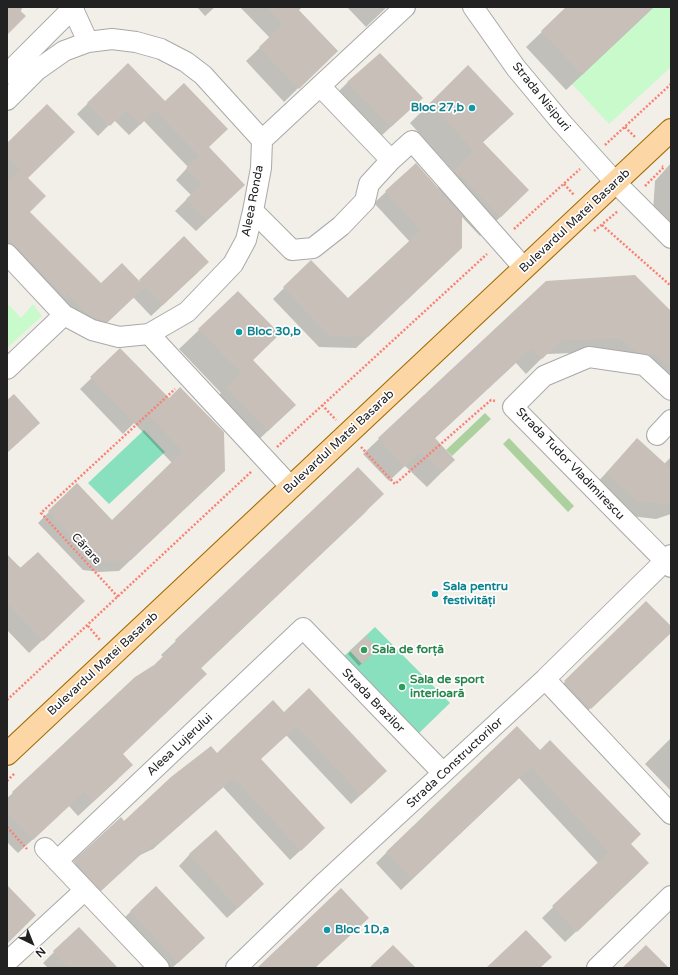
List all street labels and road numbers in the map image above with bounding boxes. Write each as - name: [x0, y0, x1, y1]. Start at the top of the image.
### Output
- street label: Strada Nisipuri: [509, 60, 573, 134]
- street label: Aleea Ronda: [239, 164, 267, 238]
- street label: Bulevardul Matei Basarab: [517, 166, 633, 276]
- street label: Bulevardul Matei Basarab: [281, 387, 397, 497]
- street label: Strada Tudor Vladimirescu: [513, 405, 627, 523]
- street label: Cărare: [68, 530, 104, 568]
- street label: Bulevardul Matei Basarab: [45, 609, 161, 719]
- street label: Strada Brazilor: [339, 666, 407, 736]
- street label: Aleea Lujerului: [144, 711, 216, 779]
- street label: Strada Constructorilor: [404, 715, 506, 811]

